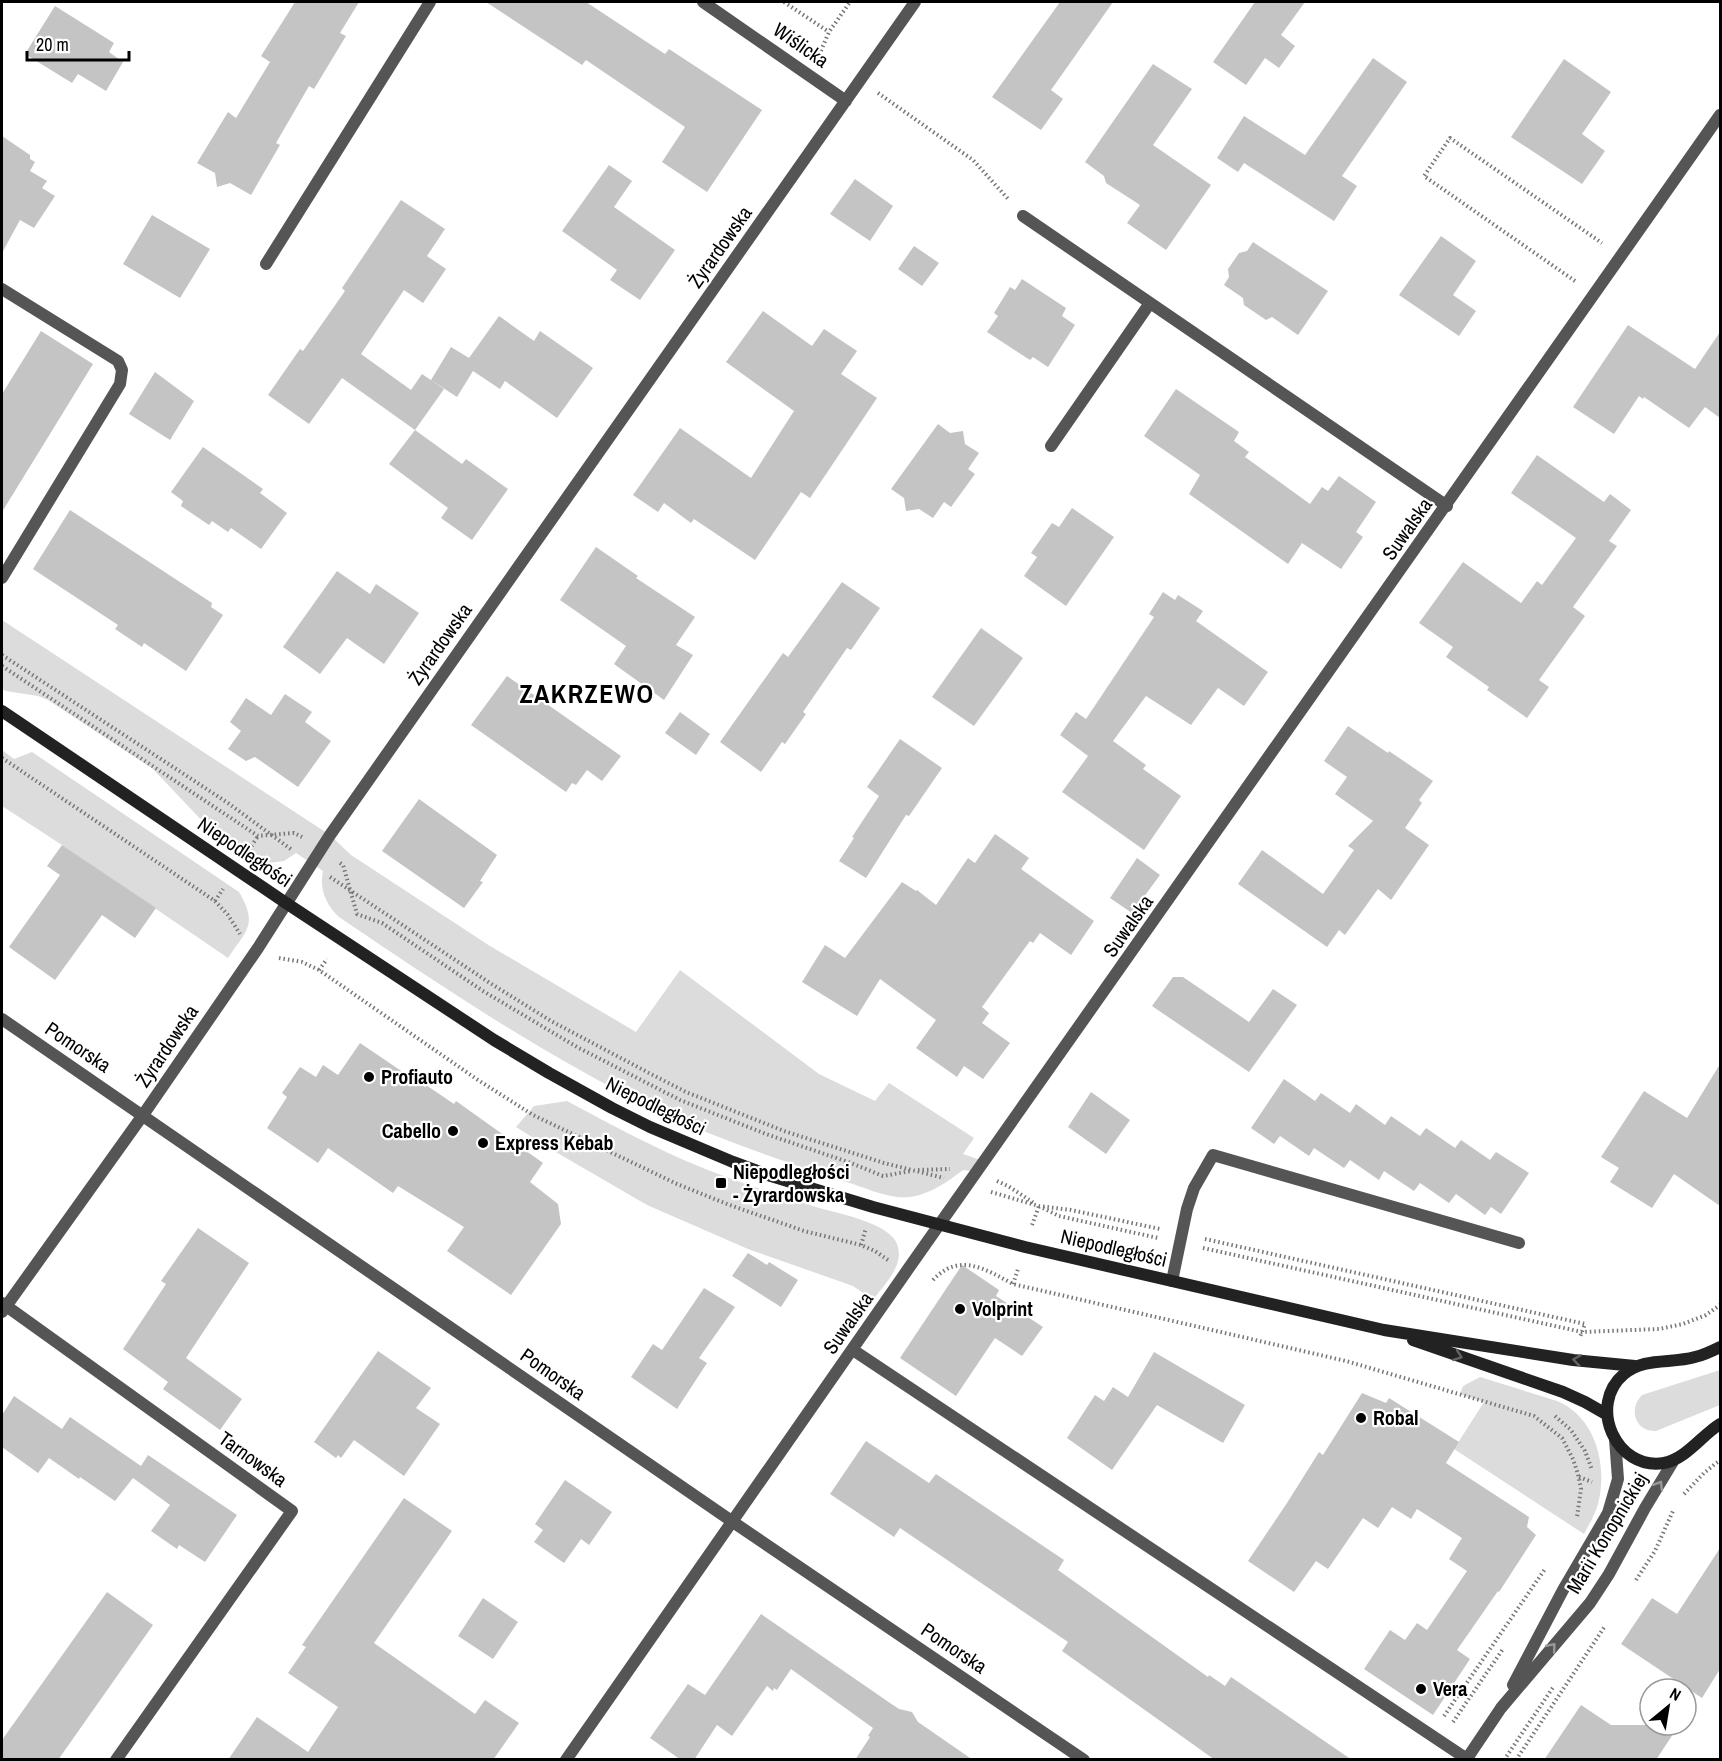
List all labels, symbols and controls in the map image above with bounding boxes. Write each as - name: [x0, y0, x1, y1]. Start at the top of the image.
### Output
- street label: Wiślicka: [768, 16, 834, 73]
- scale bar: [27, 24, 129, 62]
- text: 20 m: [36, 32, 69, 57]
- street label: Żyrardowska: [682, 201, 758, 293]
- street label: Suwalska: [1375, 492, 1438, 565]
- street label: Żyrardowska: [402, 598, 478, 690]
- district label: ZAKRZEWO: [519, 676, 655, 711]
- street label: Niepodległości: [193, 810, 298, 893]
- street label: Suwalska: [1096, 889, 1159, 962]
- street label: Żyrardowska: [129, 999, 204, 1092]
- street label: Pomorska: [40, 1015, 116, 1078]
- place label: Profiauto: [381, 1063, 453, 1090]
- marker: Profiauto: [362, 1070, 376, 1084]
- street label: Niepodległości: [602, 1070, 711, 1141]
- place label: Cabello: [382, 1117, 441, 1144]
- marker: Cabello: [446, 1124, 460, 1138]
- place label: Express Kebab: [495, 1129, 614, 1156]
- marker: Express Kebab: [476, 1136, 490, 1150]
- place label: Niepodległości - Żyrardowska: [733, 1158, 850, 1208]
- marker: Niepodległości - Żyrardowska: [714, 1176, 728, 1190]
- street label: Niepodległości: [1058, 1222, 1170, 1273]
- street label: Suwalska: [816, 1286, 879, 1359]
- place label: Volprint: [972, 1295, 1033, 1322]
- marker: Volprint: [953, 1302, 967, 1316]
- street label: Pomorska: [515, 1341, 591, 1406]
- one-way arrow: [1453, 1349, 1463, 1362]
- one-way arrow: [1572, 1355, 1582, 1367]
- place label: Robal: [1373, 1404, 1419, 1431]
- marker: Robal: [1354, 1411, 1368, 1425]
- street label: Tarnowska: [214, 1425, 293, 1493]
- street label: Marii Konopnickiej: [1560, 1467, 1653, 1598]
- one-way arrow: [1651, 1481, 1663, 1491]
- street label: Pomorska: [916, 1616, 992, 1679]
- one-way arrow: [1545, 1643, 1556, 1654]
- place label: Vera: [1433, 1675, 1467, 1702]
- north arrow: [1638, 1677, 1698, 1737]
- marker: Vera: [1414, 1682, 1428, 1696]
- text: N: [1666, 1682, 1685, 1706]

